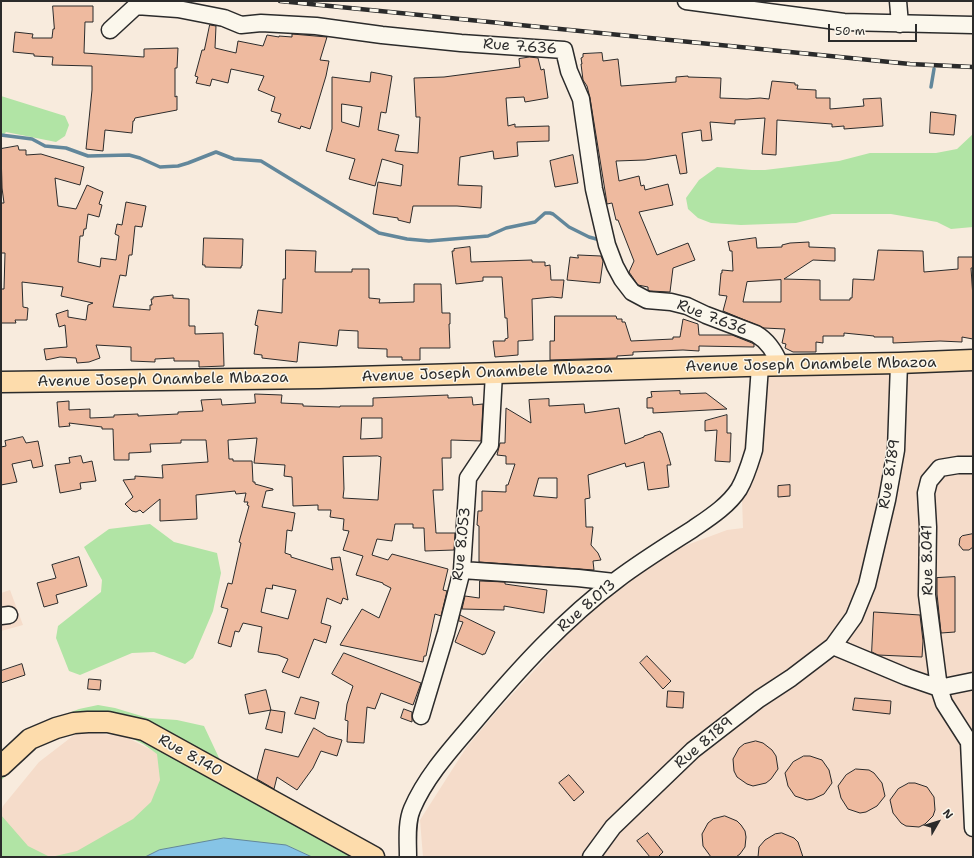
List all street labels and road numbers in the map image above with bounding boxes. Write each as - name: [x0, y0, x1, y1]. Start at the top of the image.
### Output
- street label: Rue 7.636: [482, 35, 558, 59]
- street label: Rue 7.636: [674, 296, 750, 340]
- street label: Avenue Joseph Onambele Mbazoa: [685, 354, 937, 376]
- street label: Avenue Joseph Onambele Mbazoa: [361, 360, 613, 386]
- street label: Avenue Joseph Onambele Mbazoa: [37, 369, 289, 391]
- street label: Rue 8.189: [876, 438, 904, 510]
- street label: Rue 8.053: [449, 506, 475, 582]
- street label: Rue 8.041: [918, 524, 938, 596]
- street label: Rue 8.013: [554, 576, 620, 636]
- street label: Rue 8.189: [671, 713, 737, 773]
- street label: Rue 8.140: [155, 731, 225, 781]

